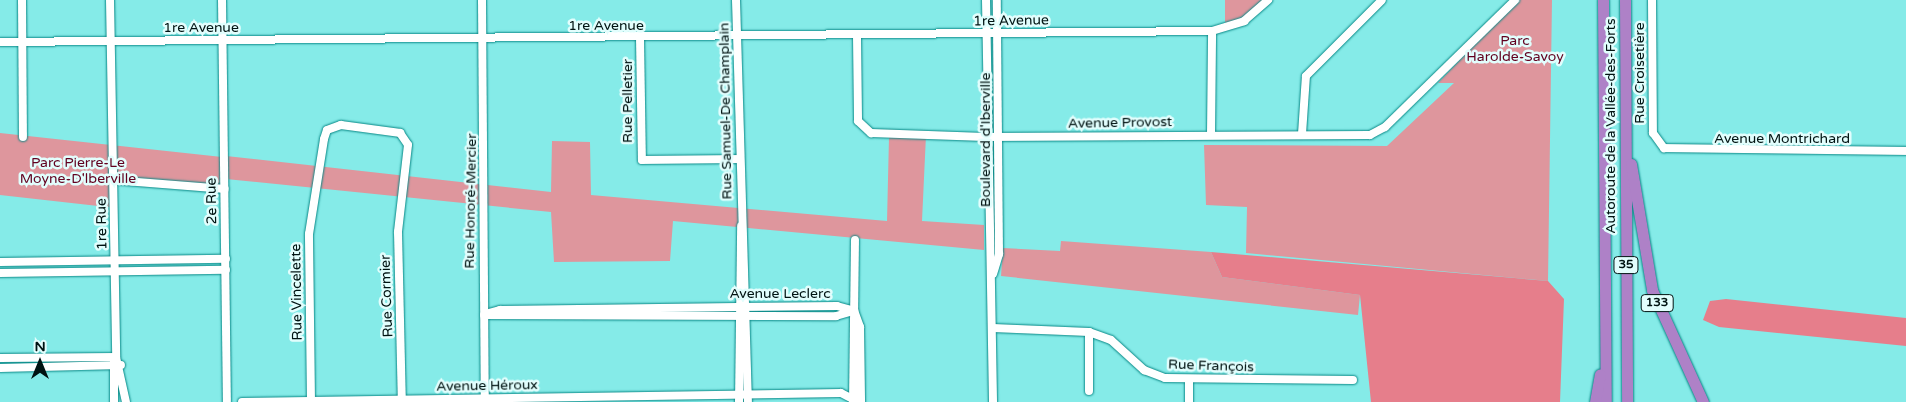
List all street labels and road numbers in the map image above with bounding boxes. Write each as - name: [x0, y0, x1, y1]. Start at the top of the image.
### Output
- street label: 1re Avenue: [973, 12, 1049, 30]
- street label: 1re Avenue: [568, 18, 644, 34]
- street label: Autoroute de la Vallée-des-Forts: [1603, 18, 1619, 234]
- street label: 1re Avenue: [163, 20, 239, 36]
- street label: Rue Samuel-De Champlain: [716, 22, 736, 200]
- street label: Rue Croisetière: [1632, 22, 1648, 124]
- street label: Rue Pelletier: [620, 59, 636, 143]
- street label: Boulevard d'Iberville: [978, 73, 994, 207]
- street label: Avenue Provost: [1068, 114, 1172, 132]
- street label: Avenue Montrichard: [1714, 131, 1850, 147]
- street label: Rue Honoré-Mercier: [461, 133, 481, 269]
- street label: 2e Rue: [203, 177, 221, 225]
- street label: 1re Rue: [93, 198, 111, 250]
- street label: Rue Vincelette: [288, 243, 306, 341]
- street label: Rue Cormier: [377, 254, 397, 338]
- road number: 35: [1612, 256, 1640, 274]
- street label: Avenue Leclerc: [729, 286, 831, 302]
- road number: 133: [1640, 294, 1674, 312]
- street label: Rue François: [1168, 356, 1254, 376]
- street label: Avenue Héroux: [436, 377, 538, 395]

